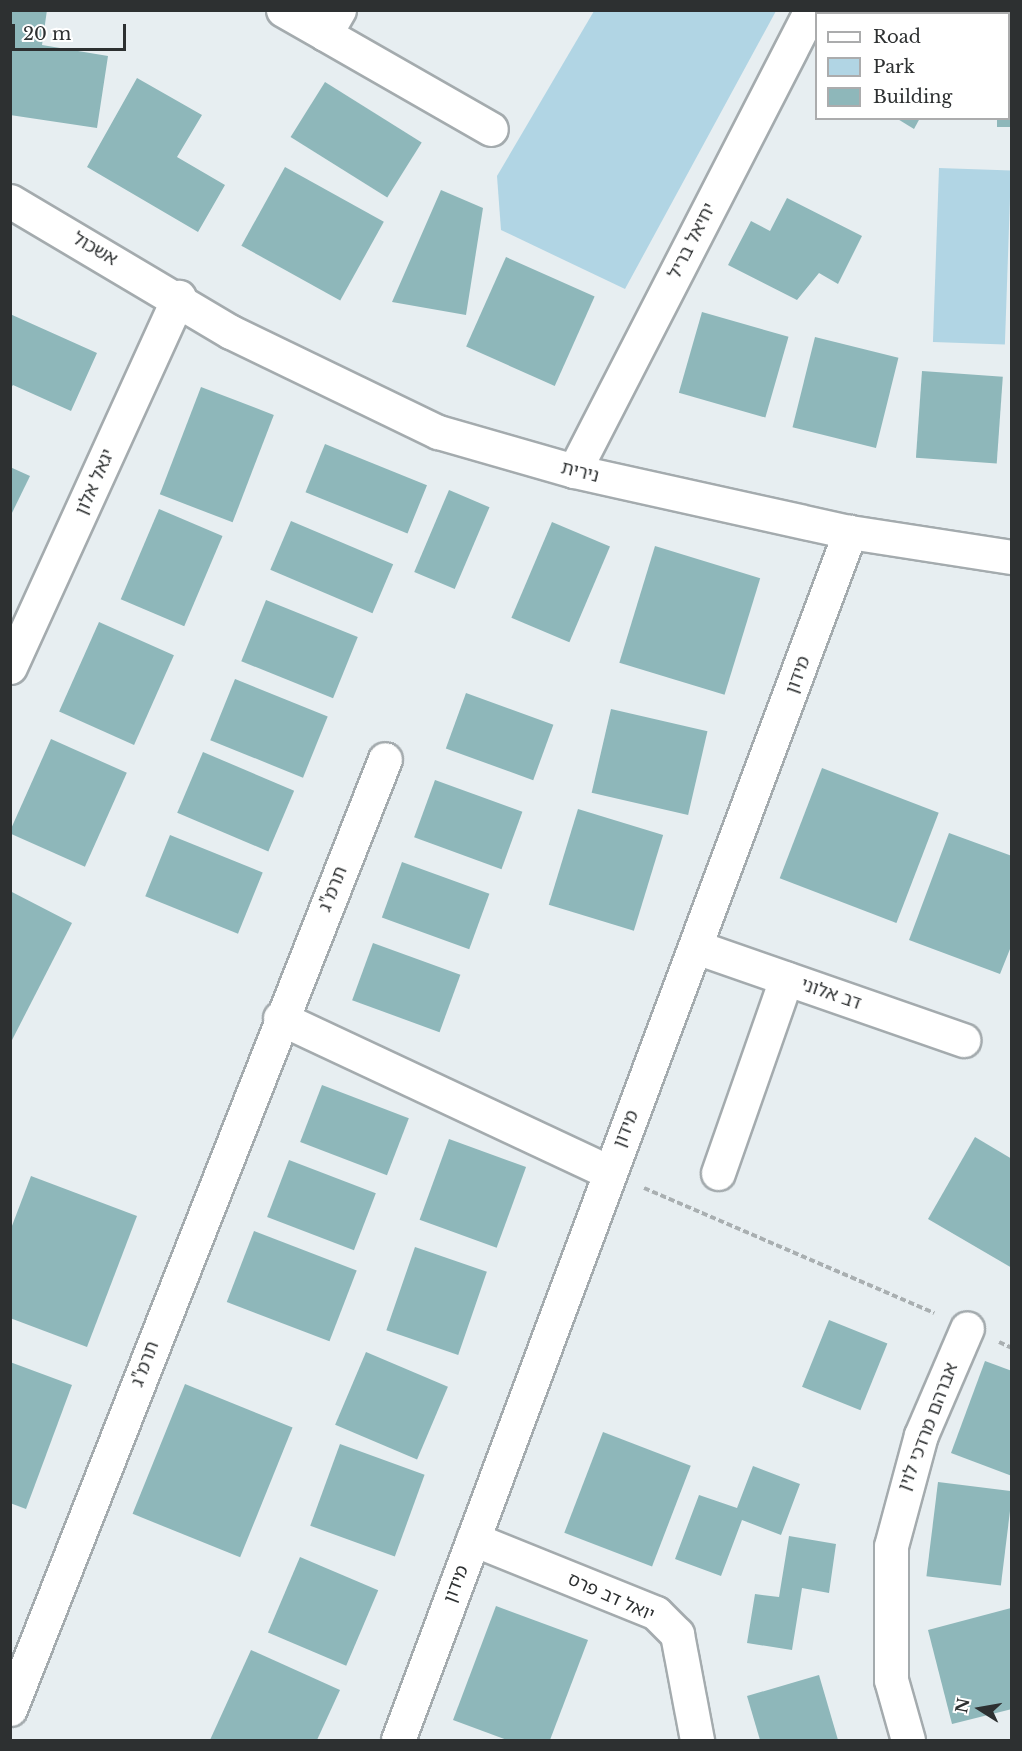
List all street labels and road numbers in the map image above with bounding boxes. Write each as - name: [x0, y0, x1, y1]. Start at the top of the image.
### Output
- street label: יחיאל בריל: [664, 199, 720, 283]
- street label: אשכול: [69, 228, 121, 270]
- street label: יגאל אלון: [71, 446, 119, 518]
- street label: נירית: [559, 457, 601, 487]
- street label: מידון: [781, 653, 815, 697]
- street label: תרמ"ג: [314, 863, 352, 915]
- street label: דב אלוני: [798, 974, 864, 1014]
- street label: מידון: [609, 1107, 643, 1151]
- street label: תרמ"ג: [127, 1338, 163, 1390]
- street label: אברהם מרדכי לוין: [894, 1360, 962, 1494]
- street label: מידון: [439, 1562, 473, 1606]
- street label: יואל דב פרס: [564, 1568, 658, 1626]

